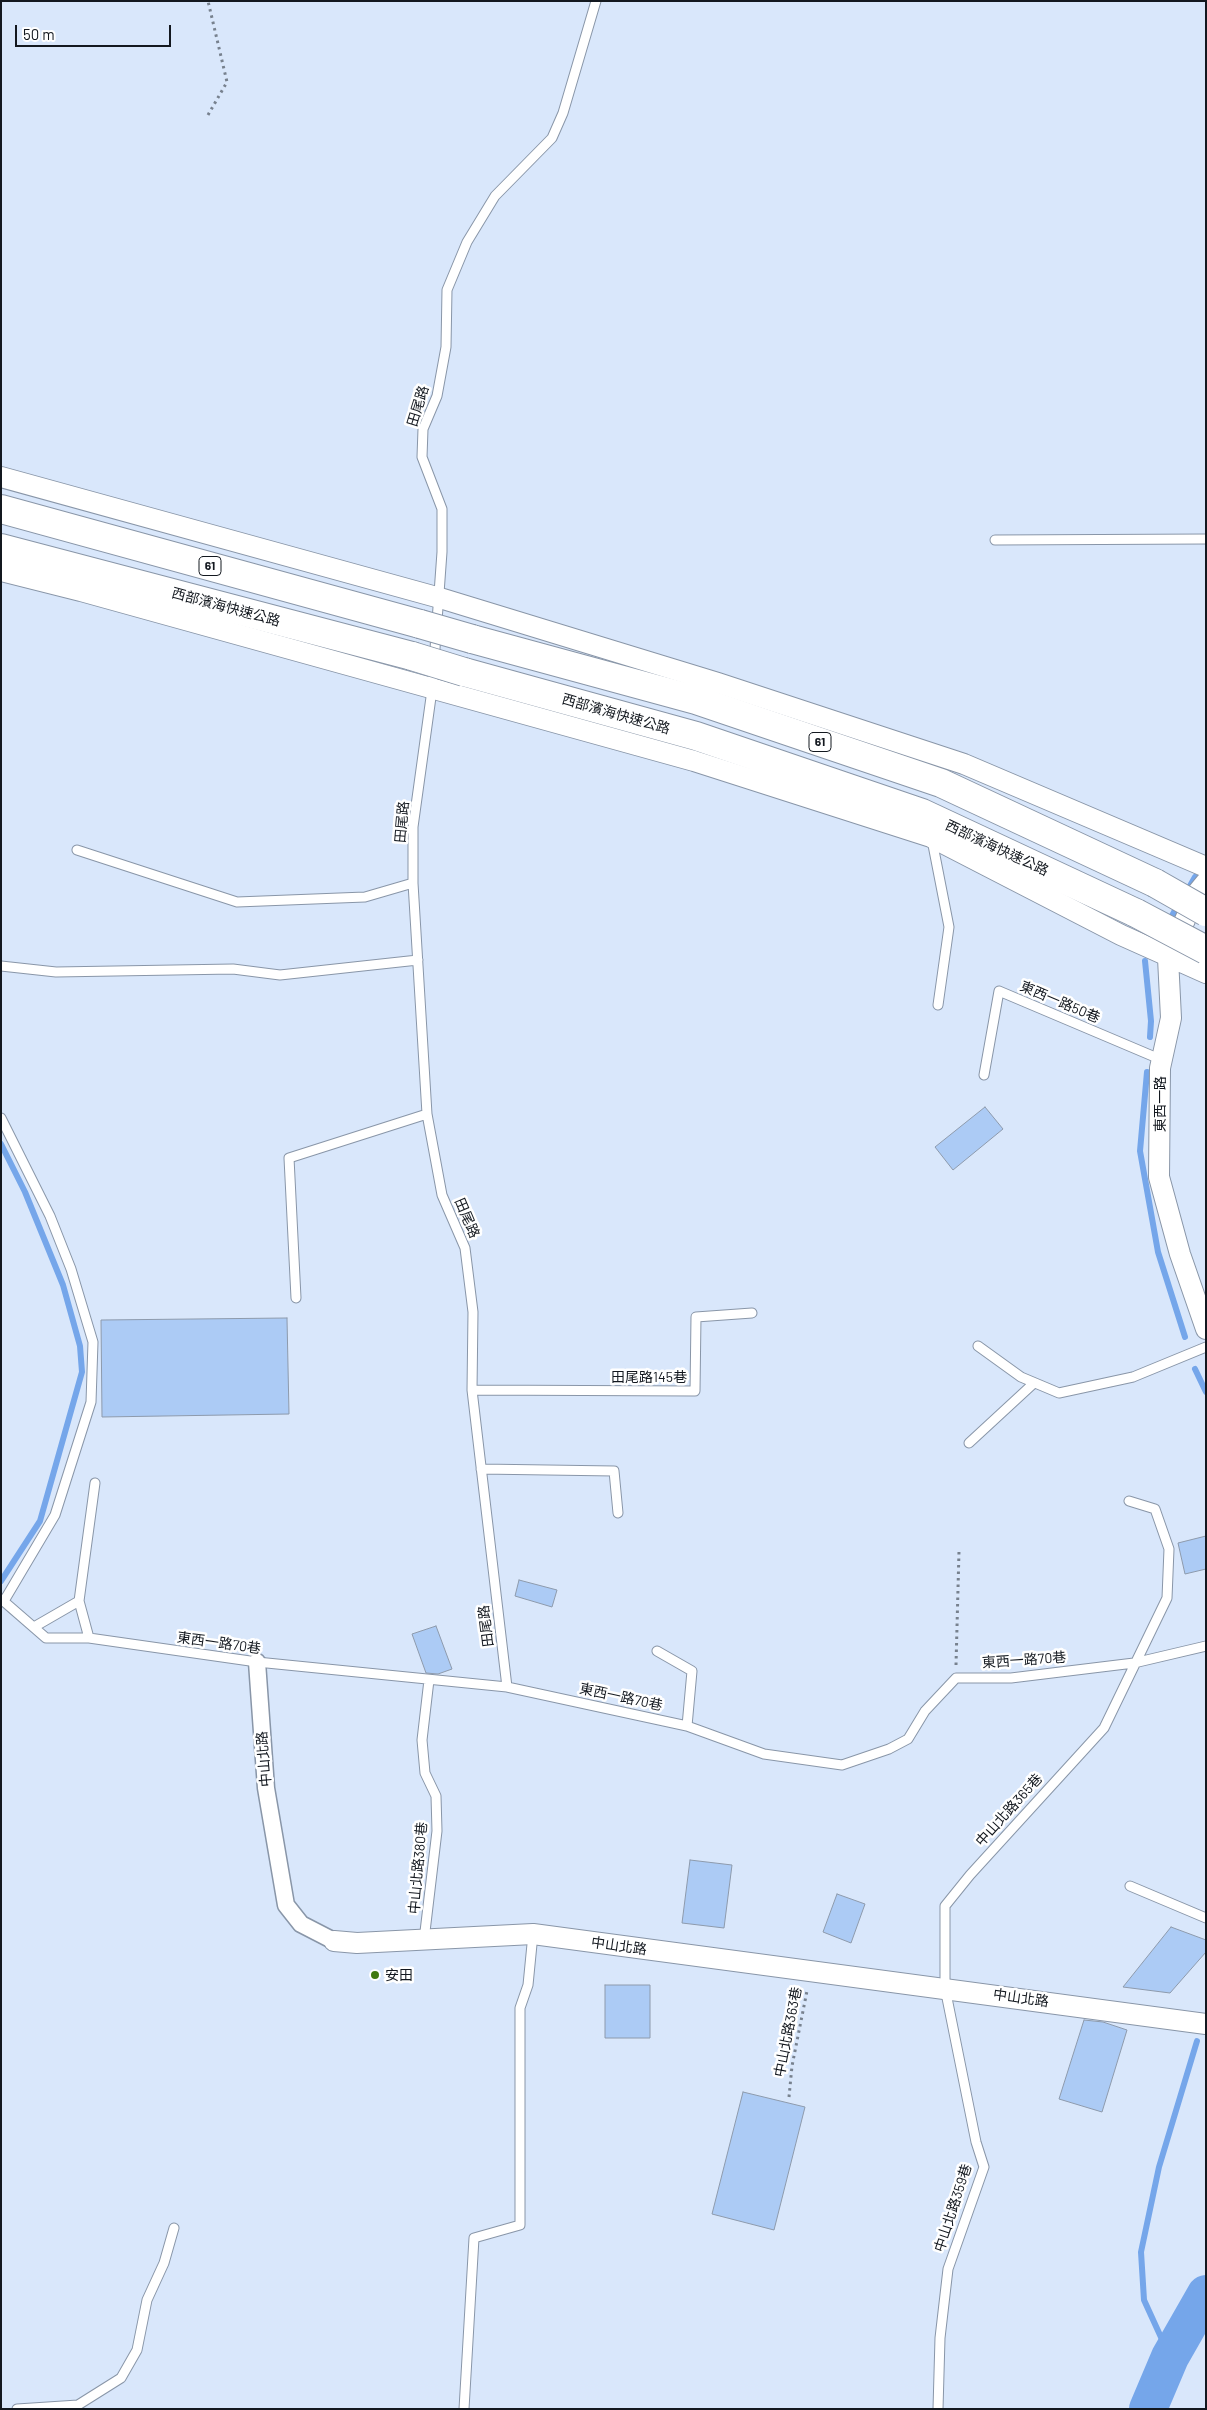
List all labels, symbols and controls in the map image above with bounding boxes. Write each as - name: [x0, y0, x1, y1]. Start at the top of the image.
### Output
- scale bar: [18, 15, 174, 47]
- text: 50 m: [23, 25, 55, 43]
- street label: 田尾路: [404, 383, 432, 429]
- road number: 61: [199, 556, 221, 576]
- street label: 西部濱海快速公路: [170, 584, 282, 630]
- street label: 西部濱海快速公路: [560, 690, 672, 738]
- road number: 61: [809, 732, 831, 752]
- street label: 田尾路: [392, 800, 412, 844]
- street label: 西部濱海快速公路: [943, 817, 1051, 879]
- street label: 東西一路50巷: [1018, 978, 1102, 1026]
- street label: 東西一路: [1152, 1076, 1168, 1132]
- street label: 田尾路: [451, 1195, 483, 1241]
- street label: 田尾路145巷: [611, 1369, 687, 1385]
- street label: 田尾路: [475, 1604, 497, 1648]
- street label: 東西一路70巷: [176, 1629, 262, 1657]
- street label: 東西一路70巷: [981, 1649, 1067, 1671]
- street label: 東西一路70巷: [578, 1680, 664, 1714]
- street label: 中山北路: [253, 1730, 275, 1788]
- street label: 中山北路365巷: [972, 1770, 1046, 1850]
- street label: 中山北路380巷: [406, 1821, 430, 1915]
- street label: 中山北路: [590, 1934, 648, 1958]
- place label: 安田: [385, 1967, 413, 1983]
- marker: 安田: [369, 1969, 381, 1981]
- street label: 中山北路363巷: [771, 1985, 805, 2079]
- street label: 中山北路: [992, 1986, 1050, 2010]
- street label: 中山北路359巷: [931, 2162, 975, 2254]

